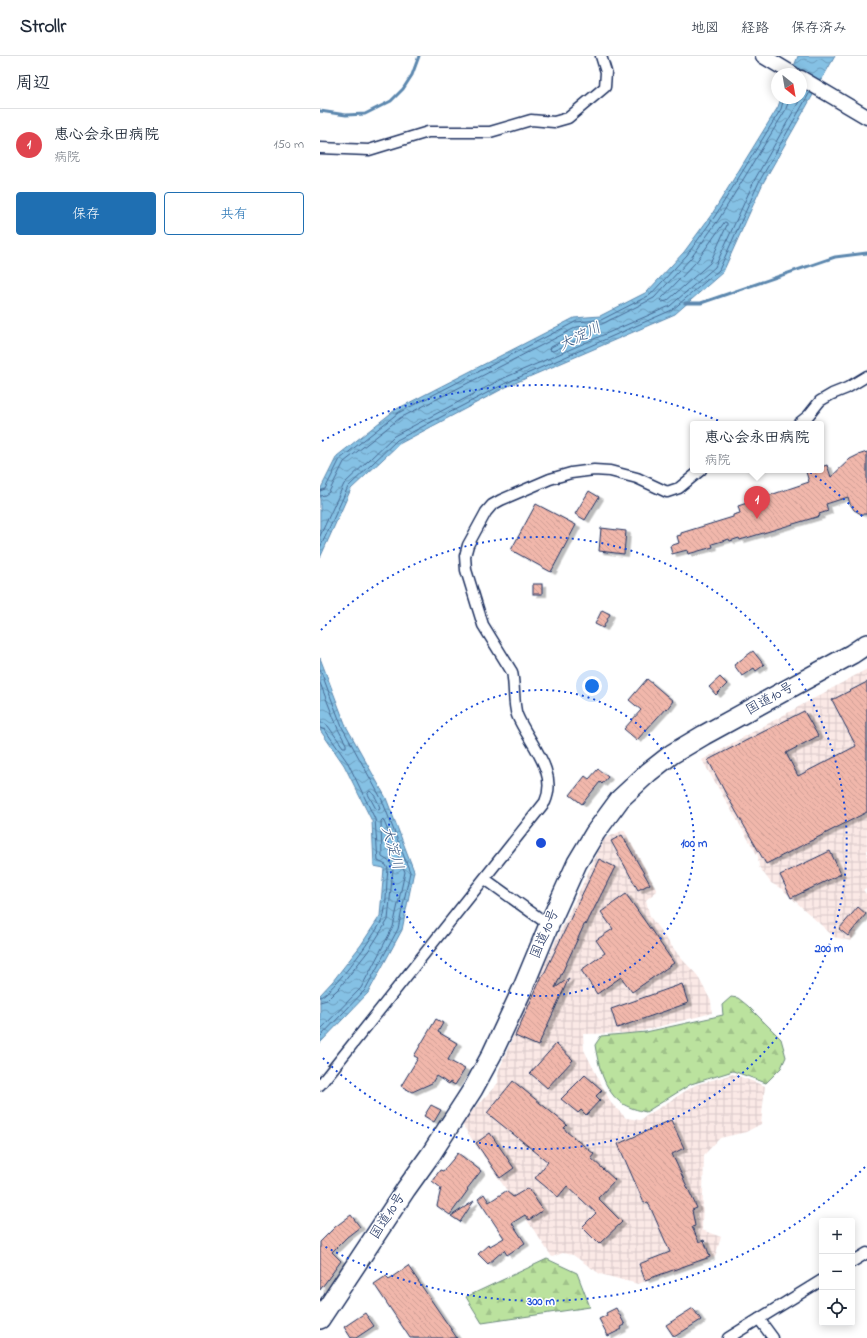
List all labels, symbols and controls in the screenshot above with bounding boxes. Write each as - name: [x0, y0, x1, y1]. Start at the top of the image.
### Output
- text: Strollr: [20, 14, 66, 41]
- text: 地図: [691, 18, 719, 39]
- text: 経路: [741, 18, 769, 39]
- text: 保存済み: [791, 18, 847, 39]
- north arrow: [771, 68, 807, 104]
- text: 周辺: [16, 71, 50, 96]
- text: 恵心会永田病院: [54, 124, 159, 146]
- text: 1: [27, 135, 31, 154]
- text: 150 m: [273, 135, 304, 154]
- text: 病院: [54, 148, 80, 167]
- button: 保存: [16, 192, 156, 235]
- button: 共有: [164, 192, 304, 235]
- water label: 大淀川: [555, 317, 605, 357]
- popup: [690, 421, 824, 473]
- text: 恵心会永田病院: [704, 427, 810, 449]
- text: 病院: [704, 451, 731, 470]
- pin: 1: [744, 486, 770, 519]
- your location: [582, 676, 602, 696]
- street label: 国道10号: [742, 677, 798, 721]
- water label: 大淀川: [375, 823, 409, 873]
- text: 100 m: [681, 835, 708, 853]
- centre of rings: [534, 836, 548, 850]
- street label: 国道10号: [525, 906, 565, 962]
- text: 200 m: [814, 940, 844, 958]
- street label: 国道10号: [365, 1188, 411, 1244]
- map controls: [819, 1218, 855, 1326]
- button: +: [819, 1218, 855, 1254]
- button: −: [819, 1254, 855, 1290]
- button: locate: [819, 1290, 855, 1326]
- text: 300 m: [526, 1293, 556, 1311]

